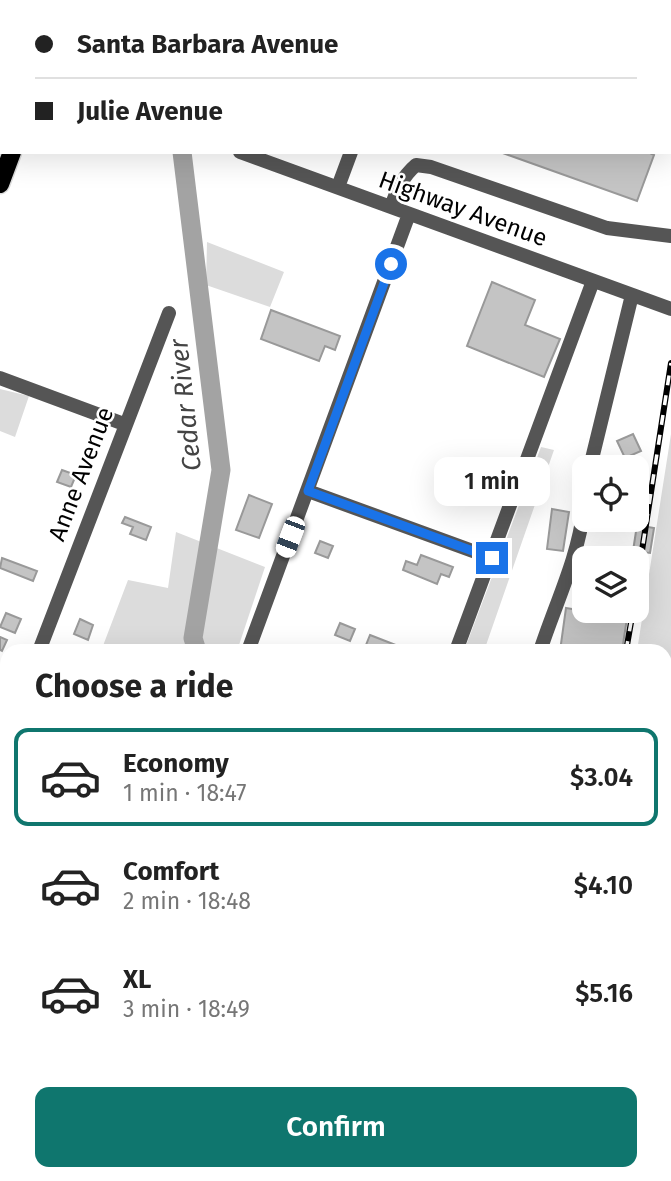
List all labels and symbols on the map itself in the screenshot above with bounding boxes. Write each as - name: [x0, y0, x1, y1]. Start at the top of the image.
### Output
- street label: Highway Avenue: [375, 166, 551, 252]
- route start: [375, 248, 407, 280]
- water label: Cedar River: [163, 336, 208, 473]
- street label: Anne Avenue: [43, 403, 119, 545]
- callout: 1 min: [434, 456, 550, 505]
- car: [273, 514, 308, 560]
- route end: [476, 542, 508, 574]

